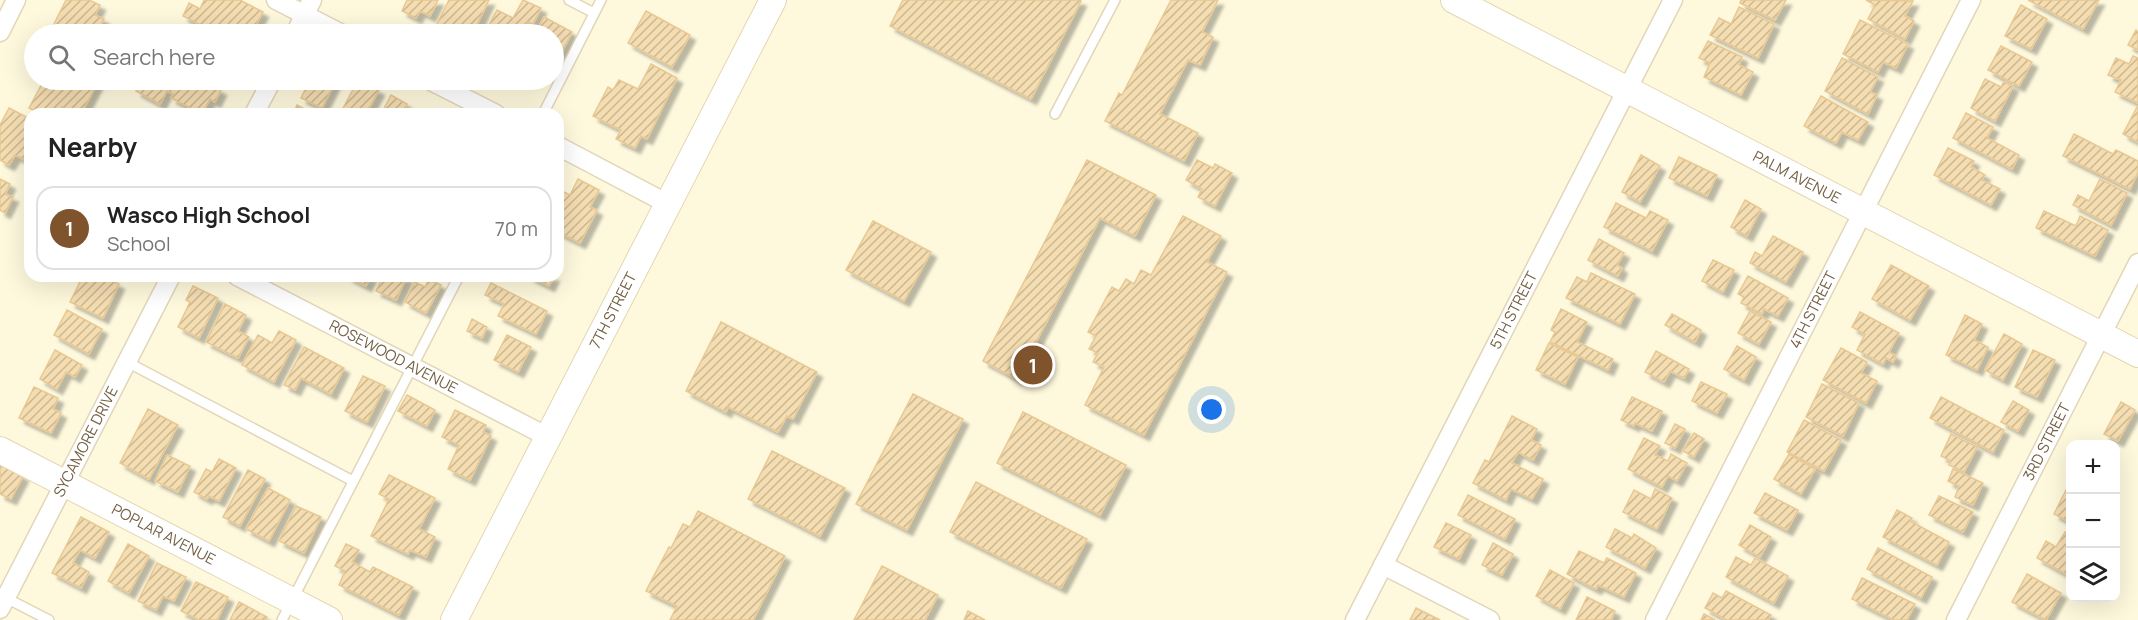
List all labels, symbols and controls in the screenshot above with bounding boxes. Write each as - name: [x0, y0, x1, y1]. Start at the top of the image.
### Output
- search box: [24, 24, 564, 90]
- icon: search: [45, 41, 78, 74]
- text: Search here: [93, 42, 215, 72]
- text: Nearby: [48, 129, 137, 165]
- street label: PALM AVENUE: [1749, 145, 1845, 208]
- text: Wasco High School: [107, 200, 310, 230]
- text: 1: [65, 215, 74, 242]
- text: 70 m: [495, 215, 538, 242]
- text: School: [107, 230, 171, 257]
- street label: 7TH STREET: [584, 268, 641, 352]
- street label: 5TH STREET: [1485, 268, 1542, 353]
- street label: 4TH STREET: [1784, 268, 1841, 352]
- street label: ROSEWOOD AVENUE: [326, 314, 461, 398]
- pin: 1: [1014, 342, 1052, 388]
- street label: SYCAMORE DRIVE: [48, 383, 123, 500]
- your location: [1197, 395, 1226, 424]
- street label: 3RD STREET: [2018, 399, 2075, 484]
- map controls: [2066, 440, 2120, 602]
- button: +: [2066, 440, 2120, 494]
- button: −: [2066, 494, 2120, 548]
- street label: POPLAR AVENUE: [108, 499, 219, 570]
- button: layers: [2066, 548, 2120, 602]

